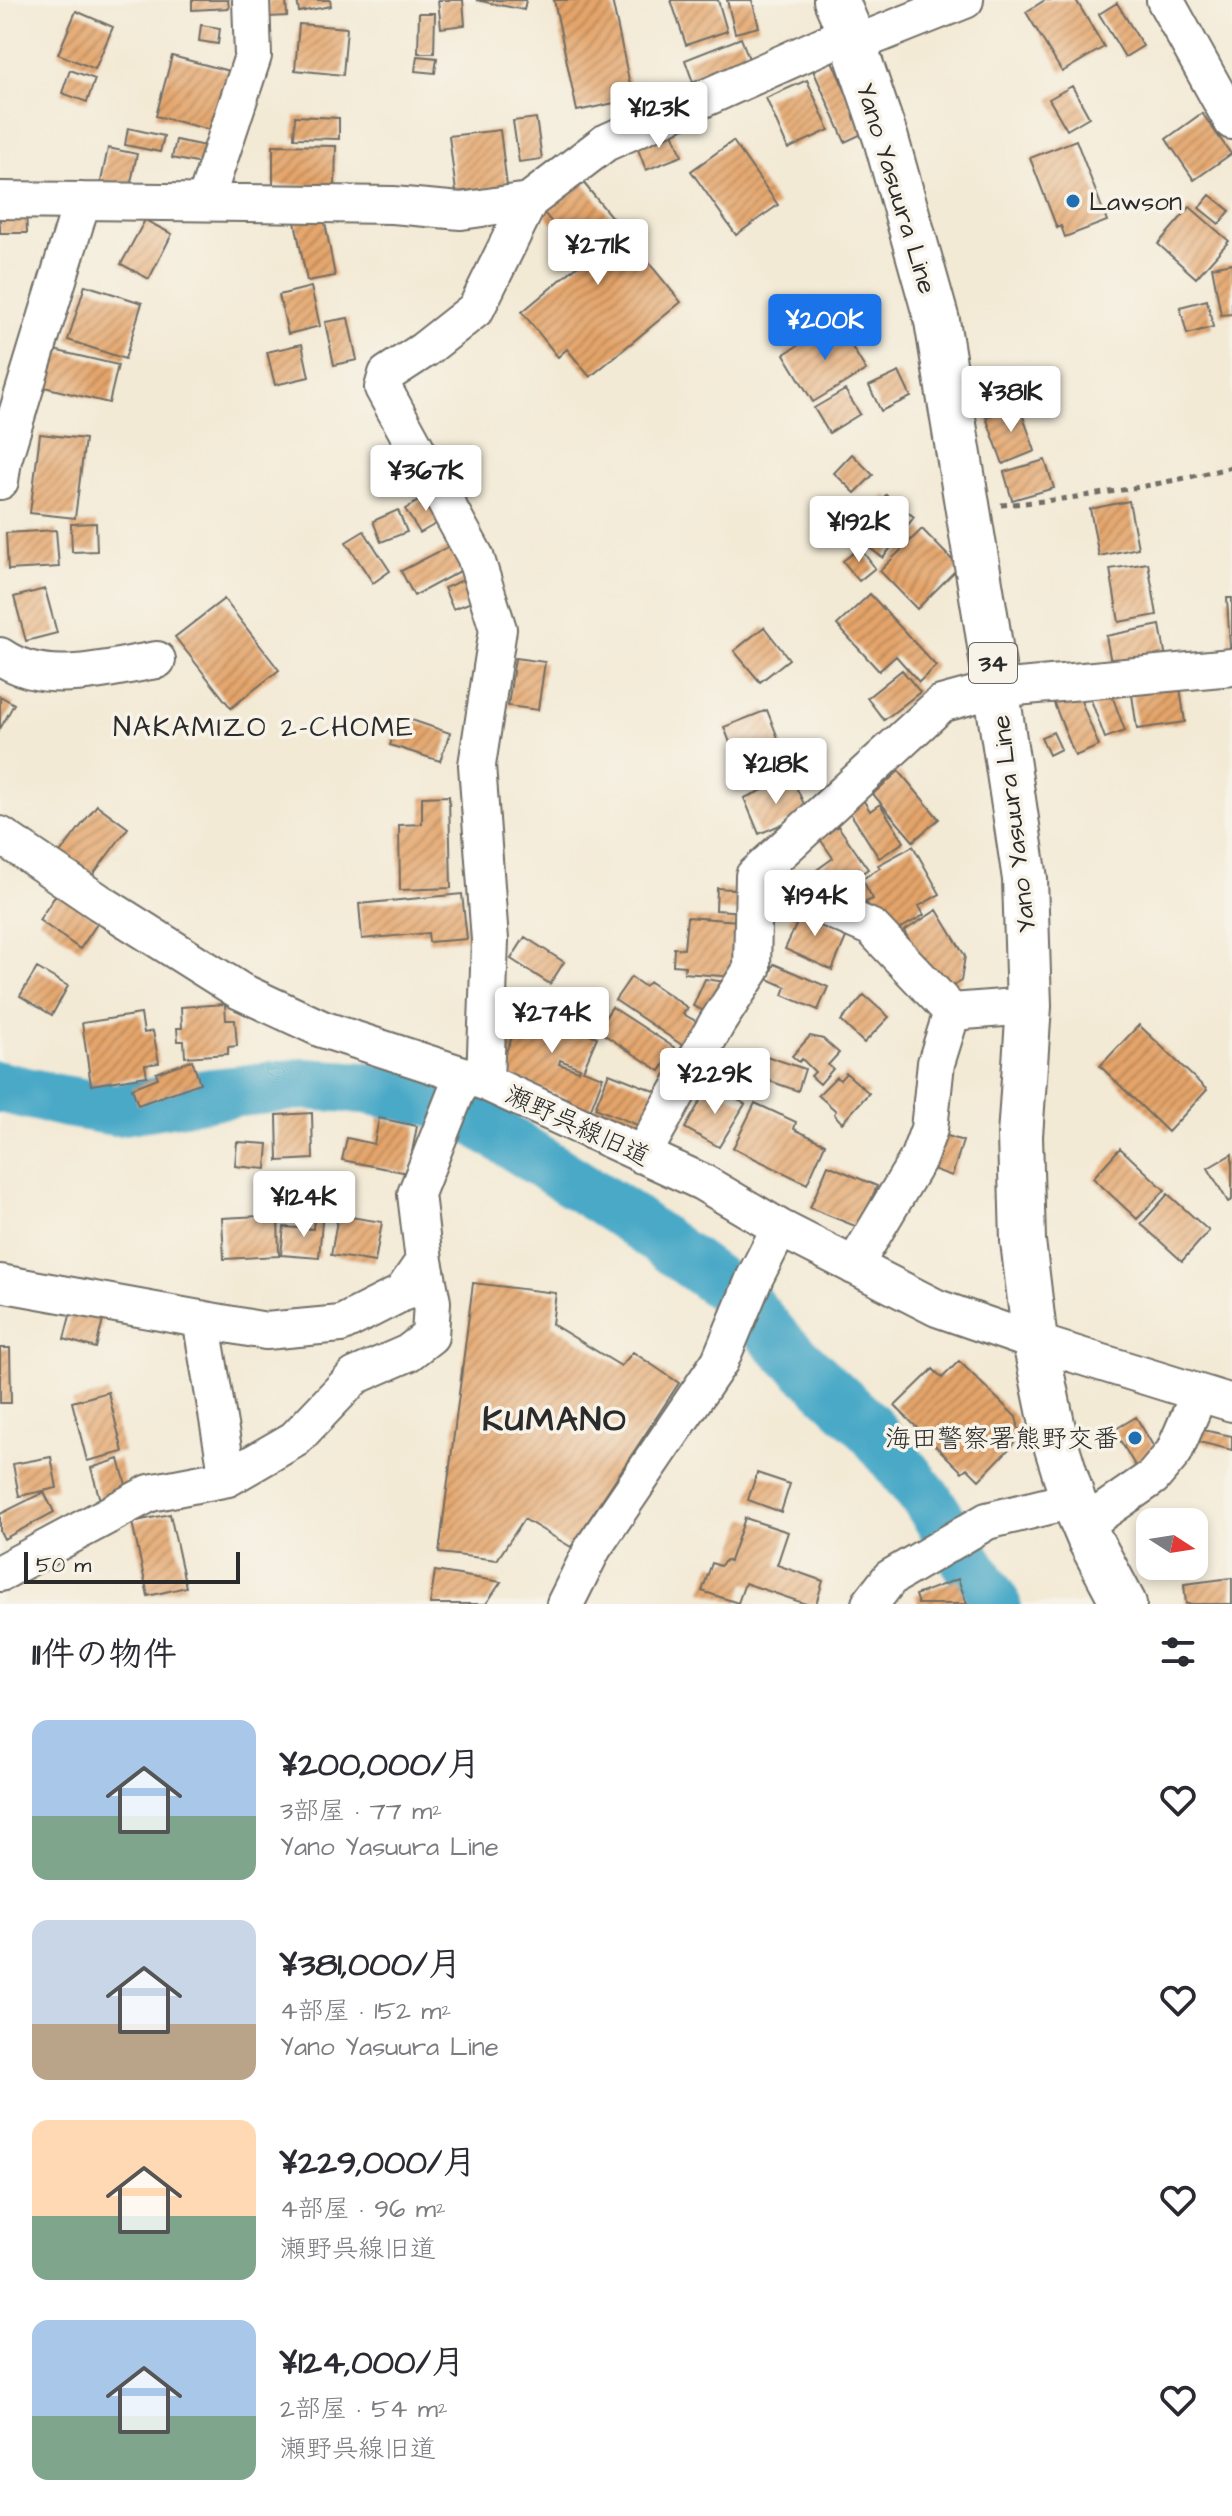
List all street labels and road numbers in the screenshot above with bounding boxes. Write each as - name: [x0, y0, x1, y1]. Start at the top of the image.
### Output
- street label: Yano Yasuura Line: [847, 78, 945, 298]
- road number: 34: [969, 643, 1017, 683]
- street label: Yano Yasuura Line: [983, 713, 1045, 935]
- street label: 瀬野呉線旧道: [499, 1077, 656, 1175]

